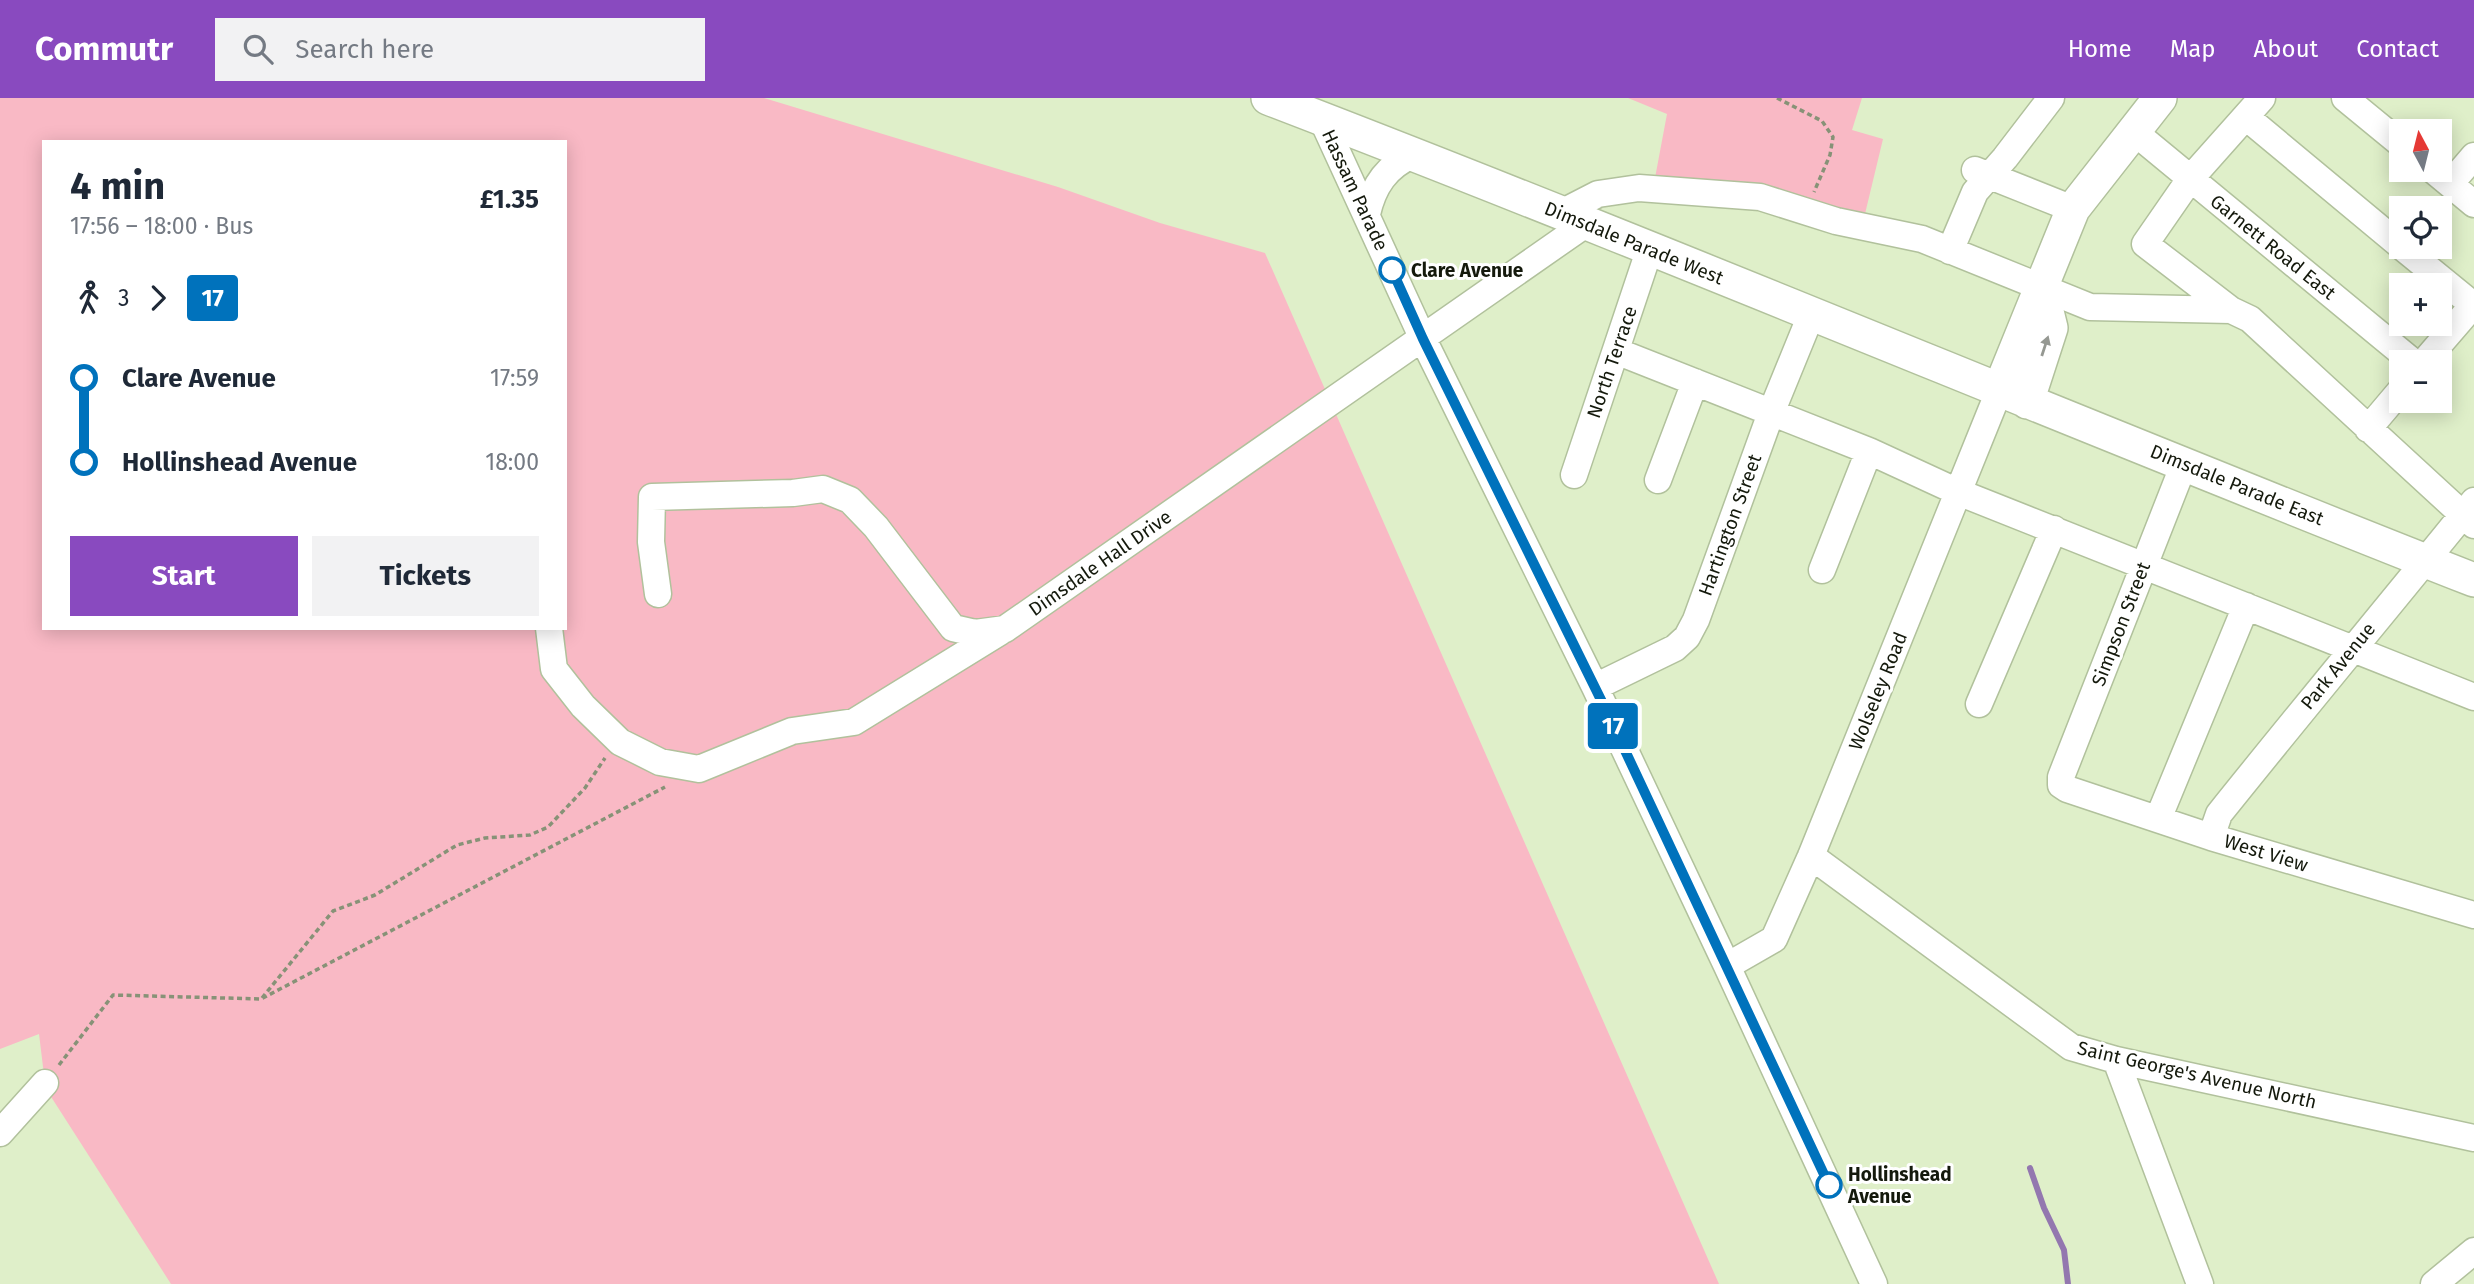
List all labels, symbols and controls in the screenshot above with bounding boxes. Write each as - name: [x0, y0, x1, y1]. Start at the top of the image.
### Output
- search box: [215, 18, 705, 81]
- text: Commutr: [35, 29, 173, 69]
- icon: search: [239, 30, 277, 68]
- text: Search here: [295, 34, 434, 65]
- text: Home: [2068, 35, 2132, 63]
- text: Map: [2170, 35, 2216, 63]
- text: About: [2254, 35, 2318, 63]
- text: Contact: [2356, 35, 2439, 63]
- north arrow: [2389, 119, 2452, 182]
- map controls: [2389, 119, 2452, 413]
- street label: Hassam Parade: [1317, 126, 1393, 254]
- text: 4 min: [70, 163, 165, 209]
- text: £1.35: [480, 184, 539, 215]
- street label: Garnett Road East: [2206, 189, 2340, 305]
- button: locate: [2389, 196, 2452, 259]
- street label: Dimsdale Parade West: [1541, 197, 1727, 289]
- text: 17:56 – 18:00 · Bus: [70, 212, 253, 240]
- marker: Clare Avenue: [1379, 257, 1405, 283]
- place label: Clare Avenue: [1411, 259, 1523, 282]
- button: +: [2389, 273, 2452, 336]
- icon: walk: [70, 279, 108, 317]
- icon: forward: [139, 279, 177, 317]
- text: 3: [118, 284, 129, 312]
- text: 17: [201, 284, 224, 312]
- street label: North Terrace: [1582, 303, 1642, 421]
- one-way arrow: [2040, 335, 2051, 356]
- button: −: [2389, 350, 2452, 413]
- text: Clare Avenue: [122, 363, 276, 394]
- text: 17:59: [490, 364, 539, 392]
- street label: Dimsdale Parade East: [2147, 440, 2327, 530]
- text: Hollinshead Avenue: [122, 447, 357, 478]
- text: 18:00: [485, 448, 539, 476]
- street label: Hartington Street: [1694, 451, 1766, 599]
- street label: Dimsdale Hall Drive: [1024, 505, 1176, 621]
- button: Start: [70, 536, 298, 616]
- button: Tickets: [312, 536, 539, 616]
- street label: Simpson Street: [2087, 559, 2155, 689]
- street label: Park Avenue: [2296, 618, 2380, 714]
- street label: Wolseley Road: [1844, 629, 1912, 753]
- line badge: 17: [1582, 703, 1644, 749]
- text: 17: [1602, 712, 1624, 740]
- street label: West View: [2221, 829, 2311, 877]
- street label: Saint George's Avenue North: [2075, 1036, 2319, 1114]
- place label: Hollinshead Avenue: [1847, 1163, 1952, 1208]
- marker: Hollinshead Avenue: [1816, 1172, 1842, 1198]

